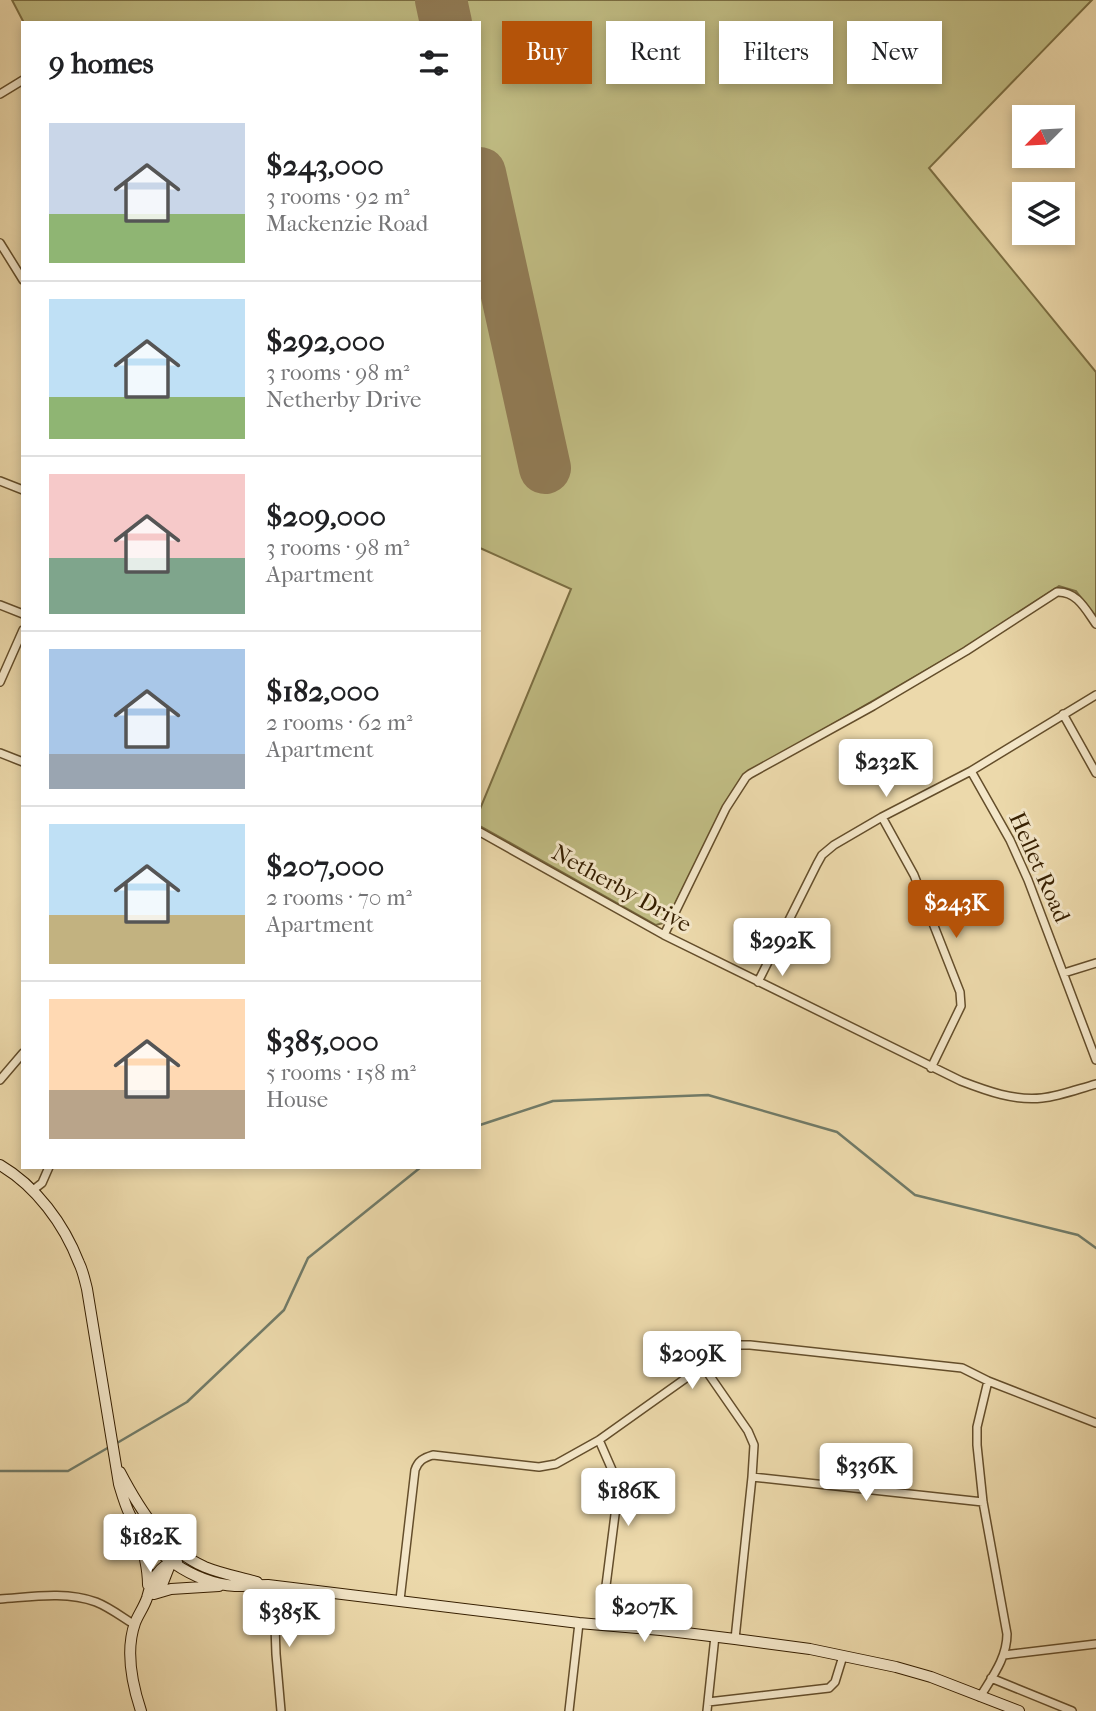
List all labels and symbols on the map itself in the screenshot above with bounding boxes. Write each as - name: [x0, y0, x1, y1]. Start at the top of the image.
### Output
- north arrow: [1012, 105, 1074, 168]
- pin: $232K: [837, 740, 935, 799]
- street label: Hellet Road: [1003, 808, 1076, 927]
- street label: Netherby Drive: [547, 839, 696, 938]
- pin: $243K: [907, 880, 1005, 940]
- pin: $292K: [733, 918, 831, 978]
- pin: $209K: [643, 1332, 741, 1391]
- pin: $336K: [817, 1444, 915, 1503]
- pin: $186K: [579, 1468, 677, 1528]
- pin: $182K: [101, 1514, 199, 1574]
- pin: $207K: [595, 1584, 693, 1644]
- pin: $385K: [240, 1590, 338, 1649]

